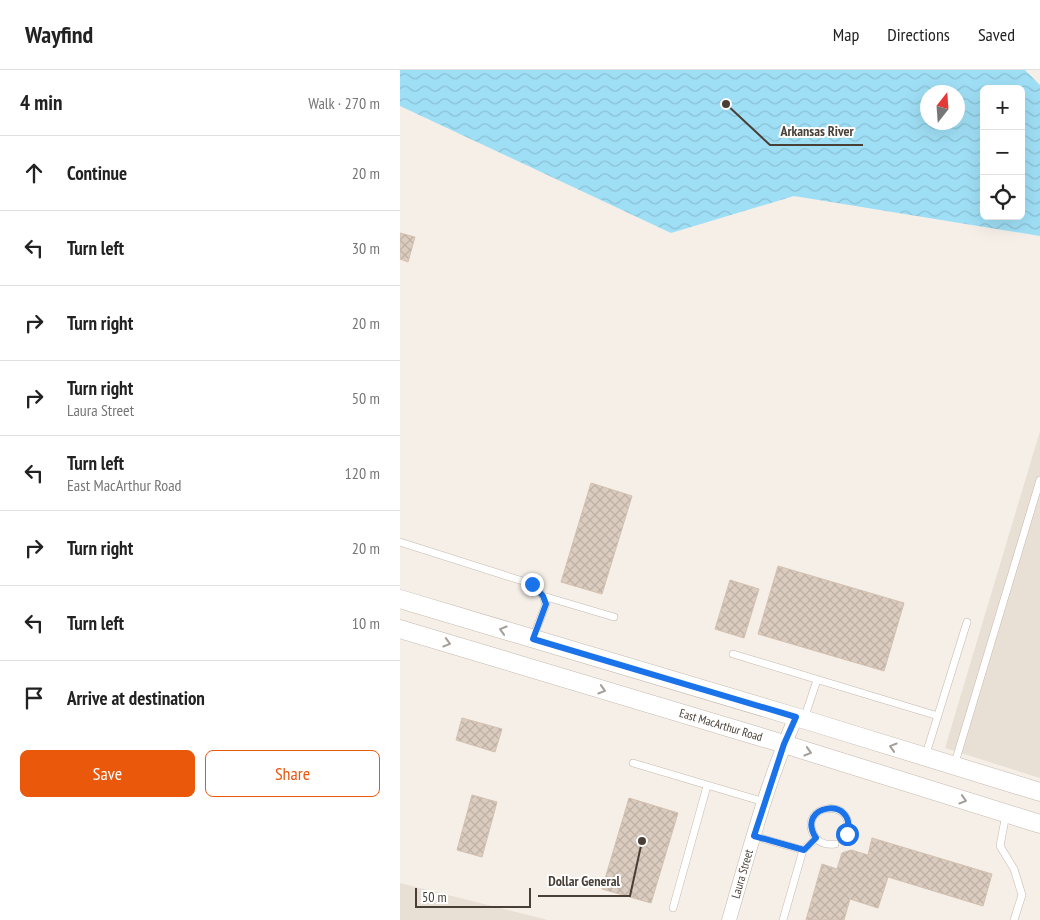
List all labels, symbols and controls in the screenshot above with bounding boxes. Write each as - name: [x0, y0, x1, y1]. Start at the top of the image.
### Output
- text: Wayfind: [25, 19, 93, 50]
- text: Map: [833, 23, 859, 46]
- text: Directions: [887, 23, 950, 46]
- text: Saved: [978, 23, 1015, 46]
- north arrow: [920, 85, 965, 130]
- map controls: [980, 85, 1025, 220]
- button: +: [980, 85, 1025, 130]
- text: 4 min: [20, 89, 62, 116]
- text: Walk · 270 m: [308, 93, 380, 113]
- callout: Arkansas River: [770, 116, 863, 145]
- text: Arkansas River: [779, 122, 854, 140]
- button: −: [980, 130, 1025, 175]
- icon: ahead: [20, 159, 48, 187]
- text: Continue: [67, 161, 127, 185]
- text: 20 m: [352, 163, 380, 183]
- button: locate: [980, 175, 1025, 220]
- icon: left: [20, 234, 48, 262]
- text: Turn left: [67, 236, 124, 260]
- text: 30 m: [352, 238, 380, 258]
- icon: right: [20, 309, 48, 337]
- text: Turn right: [67, 311, 133, 335]
- text: 20 m: [352, 313, 380, 333]
- text: Turn right: [67, 376, 133, 400]
- icon: right: [20, 384, 48, 412]
- text: 50 m: [352, 388, 380, 408]
- text: Laura Street: [67, 400, 134, 420]
- text: Turn left: [67, 451, 124, 475]
- icon: left: [20, 459, 48, 487]
- text: 120 m: [345, 463, 380, 483]
- text: East MacArthur Road: [67, 475, 182, 495]
- icon: right: [20, 534, 48, 562]
- text: Turn right: [67, 536, 133, 560]
- text: 20 m: [352, 538, 380, 558]
- route end: [521, 573, 544, 596]
- icon: left: [20, 609, 48, 637]
- text: Turn left: [67, 611, 124, 635]
- text: 10 m: [352, 613, 380, 633]
- one-way arrow: [499, 625, 507, 635]
- one-way arrow: [442, 637, 450, 647]
- icon: arrive: [20, 684, 48, 712]
- one-way arrow: [598, 684, 606, 694]
- text: Arrive at destination: [67, 686, 205, 710]
- street label: East MacArthur Road: [678, 705, 764, 744]
- one-way arrow: [889, 743, 898, 753]
- one-way arrow: [804, 746, 812, 756]
- button: Save: [20, 750, 195, 797]
- button: Share: [205, 750, 380, 797]
- one-way arrow: [959, 795, 967, 805]
- route start: [836, 823, 859, 846]
- street label: Laura Street: [728, 847, 756, 900]
- callout: Dollar General: [538, 867, 630, 896]
- text: Dollar General: [548, 872, 620, 890]
- scale bar: [415, 885, 531, 908]
- text: 50 m: [422, 888, 447, 906]

